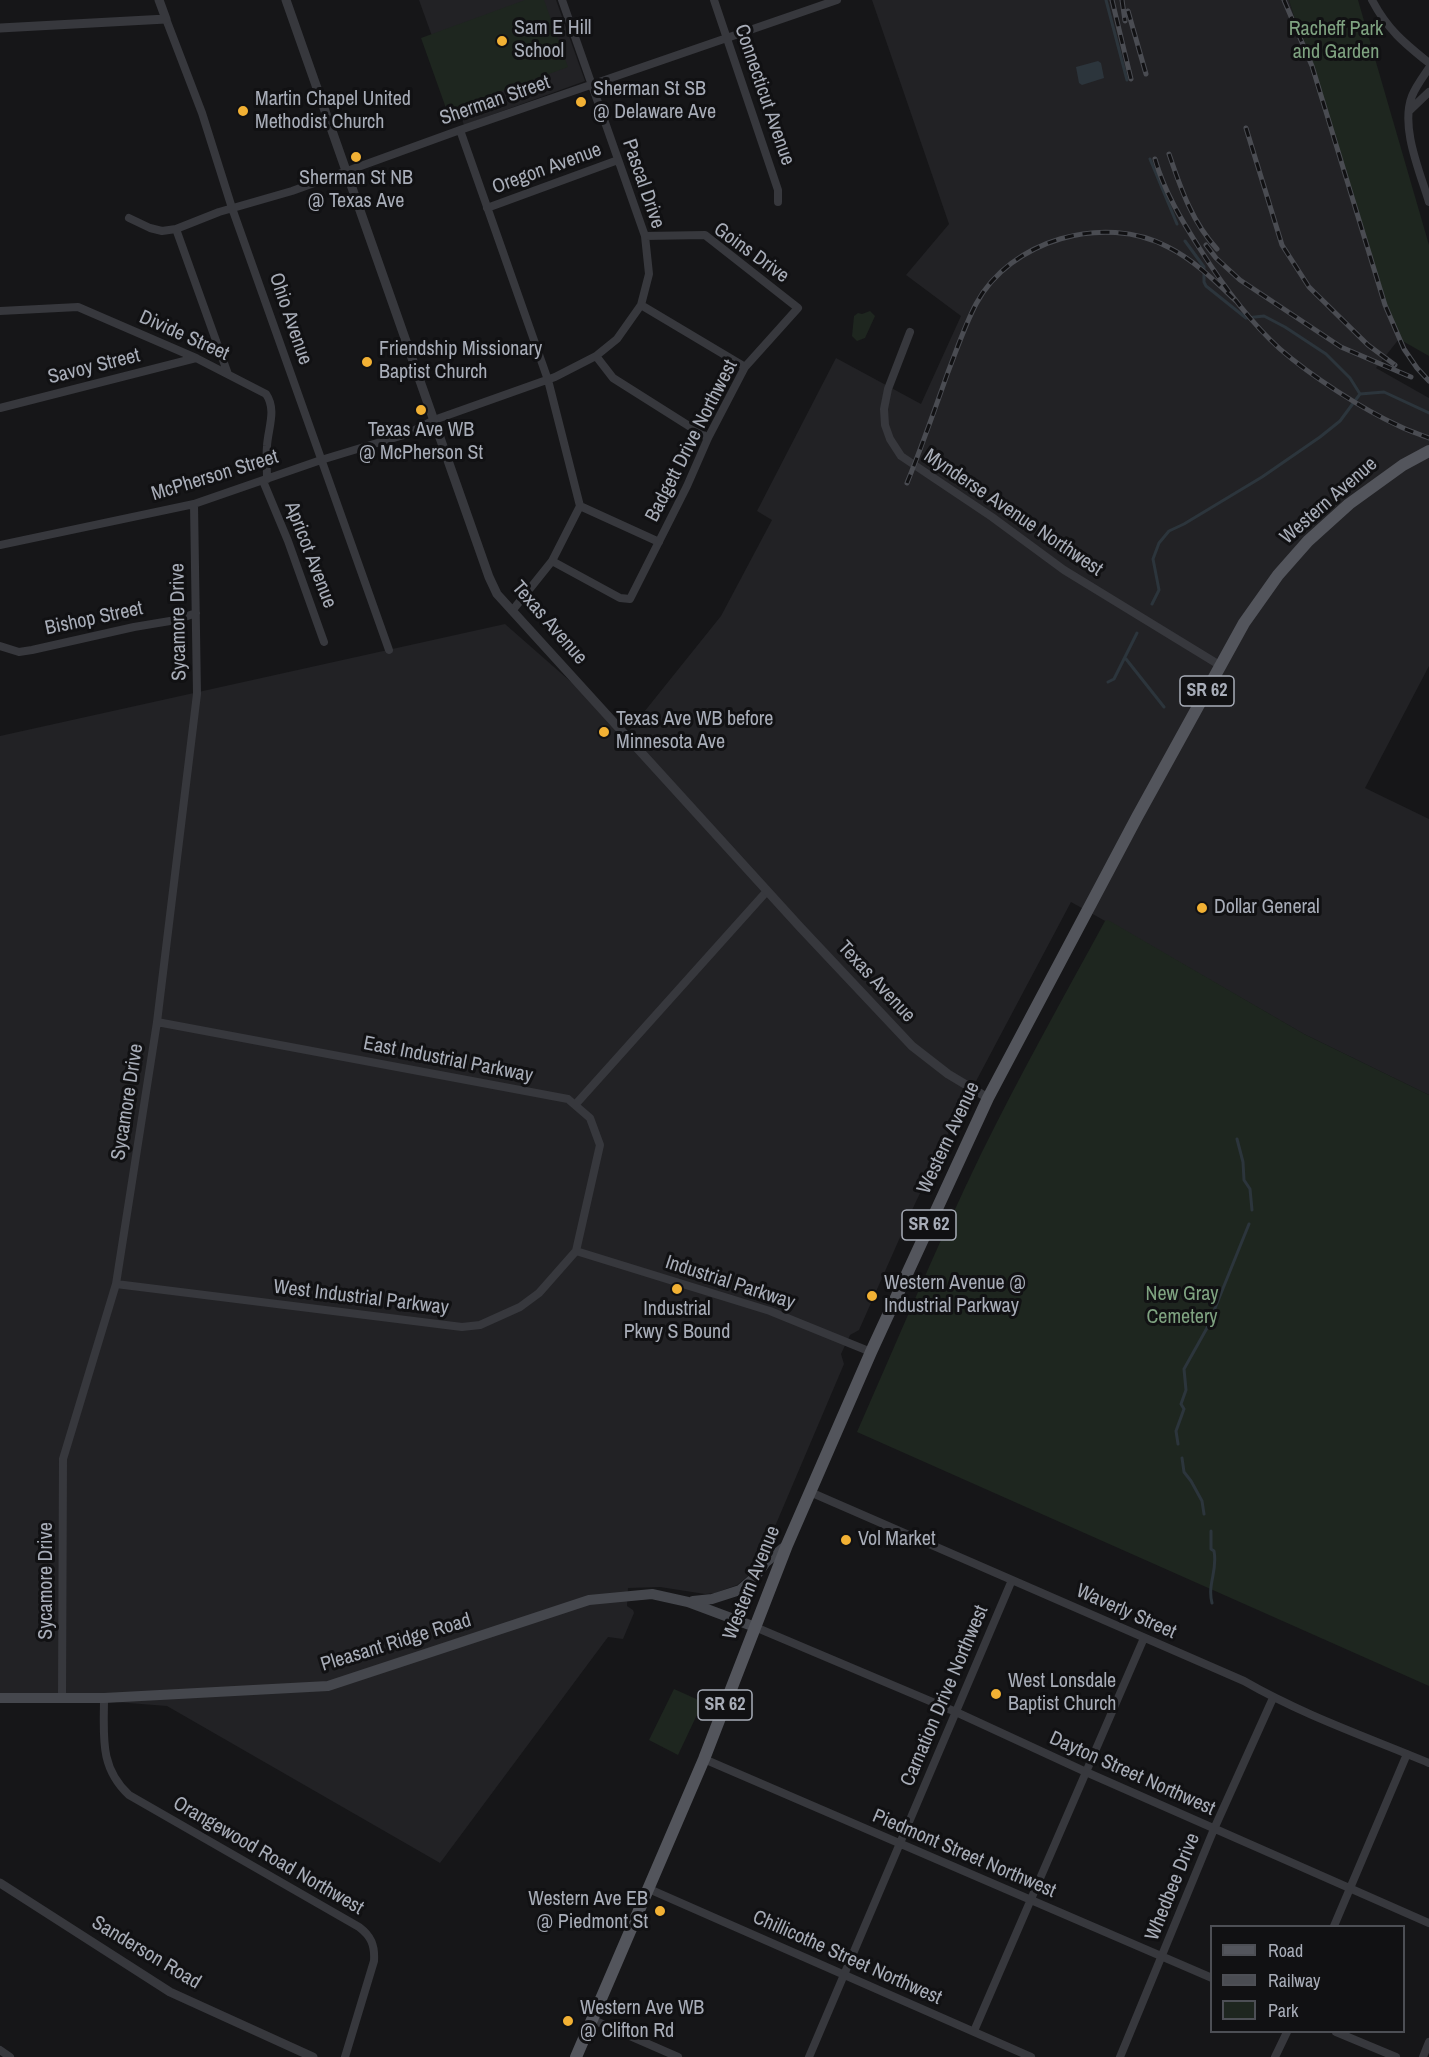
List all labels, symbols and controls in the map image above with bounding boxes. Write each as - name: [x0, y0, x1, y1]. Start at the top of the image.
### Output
- place label: Sam E Hill School: [514, 17, 591, 64]
- park label: Racheff Park and Garden: [1289, 18, 1383, 65]
- street label: Connecticut Avenue: [729, 21, 799, 169]
- marker: Sam E Hill School: [495, 34, 509, 48]
- street label: Sherman Street: [437, 71, 553, 131]
- place label: Sherman St SB @ Delaware Ave: [593, 78, 716, 125]
- place label: Martin Chapel United Methodist Church: [255, 88, 411, 135]
- marker: Sherman St SB @ Delaware Ave: [574, 95, 588, 109]
- marker: Martin Chapel United Methodist Church: [236, 104, 250, 118]
- street label: Pascal Drive: [617, 136, 669, 232]
- street label: Oregon Avenue: [489, 138, 605, 200]
- marker: Sherman St NB @ Texas Ave: [349, 150, 363, 164]
- place label: Sherman St NB @ Texas Ave: [299, 167, 413, 214]
- street label: Goins Drive: [709, 218, 793, 288]
- street label: Ohio Avenue: [263, 270, 317, 368]
- street label: Divide Street: [135, 306, 233, 366]
- place label: Friendship Missionary Baptist Church: [379, 338, 542, 385]
- street label: Savoy Street: [46, 344, 142, 390]
- marker: Friendship Missionary Baptist Church: [360, 355, 374, 369]
- street label: Badgett Drive Northwest: [641, 356, 743, 526]
- marker: Texas Ave WB @ McPherson St: [414, 403, 428, 417]
- place label: Texas Ave WB @ McPherson St: [359, 419, 483, 466]
- street label: Mynderse Avenue Northwest: [919, 444, 1107, 582]
- street label: McPherson Street: [149, 445, 281, 507]
- street label: Western Avenue: [1276, 452, 1382, 550]
- street label: Apricot Avenue: [279, 498, 341, 612]
- street label: Sycamore Drive: [166, 563, 192, 681]
- street label: Texas Avenue: [506, 576, 592, 670]
- street label: Bishop Street: [43, 597, 145, 641]
- road number: SR 62: [1180, 676, 1234, 706]
- place label: Texas Ave WB before Minnesota Ave: [616, 708, 773, 755]
- marker: Texas Ave WB before Minnesota Ave: [597, 725, 611, 739]
- place label: Dollar General: [1214, 896, 1320, 920]
- marker: Dollar General: [1195, 901, 1209, 915]
- street label: Texas Avenue: [832, 936, 920, 1028]
- street label: East Industrial Parkway: [361, 1032, 535, 1088]
- street label: Sycamore Drive: [107, 1042, 149, 1162]
- street label: Western Avenue: [913, 1078, 985, 1198]
- road number: SR 62: [902, 1210, 956, 1240]
- street label: Industrial Parkway: [662, 1251, 798, 1315]
- place label: Western Avenue @ Industrial Parkway: [884, 1272, 1026, 1319]
- street label: West Industrial Parkway: [272, 1275, 450, 1321]
- marker: Industrial Pkwy S Bound: [670, 1282, 684, 1296]
- park label: New Gray Cemetery: [1146, 1283, 1218, 1330]
- marker: Western Avenue @ Industrial Parkway: [865, 1289, 879, 1303]
- place label: Industrial Pkwy S Bound: [624, 1298, 730, 1345]
- street label: Sycamore Drive: [35, 1522, 59, 1640]
- street label: Western Avenue: [718, 1523, 786, 1643]
- place label: Vol Market: [858, 1528, 935, 1552]
- marker: Vol Market: [839, 1533, 853, 1547]
- street label: Waverly Street: [1072, 1579, 1180, 1645]
- street label: Carnation Drive Northwest: [896, 1602, 994, 1790]
- street label: Pleasant Ridge Road: [318, 1609, 474, 1677]
- place label: West Lonsdale Baptist Church: [1008, 1670, 1116, 1717]
- marker: West Lonsdale Baptist Church: [989, 1687, 1003, 1701]
- road number: SR 62: [698, 1690, 752, 1720]
- street label: Dayton Street Northwest: [1046, 1727, 1218, 1821]
- street label: Orangewood Road Northwest: [168, 1792, 368, 1920]
- street label: Piedmont Street Northwest: [869, 1804, 1059, 1904]
- street label: Whedbee Drive: [1141, 1830, 1205, 1944]
- place label: Western Ave EB @ Piedmont St: [528, 1888, 648, 1935]
- marker: Western Ave EB @ Piedmont St: [653, 1904, 667, 1918]
- street label: Chillicothe Street Northwest: [749, 1906, 945, 2010]
- street label: Sanderson Road: [87, 1911, 205, 1995]
- legend: [1210, 1925, 1405, 2033]
- text: Road: [1268, 1938, 1303, 1963]
- text: Railway: [1268, 1968, 1321, 1993]
- place label: Western Ave WB @ Clifton Rd: [580, 1997, 704, 2044]
- text: Park: [1268, 1998, 1298, 2023]
- marker: Western Ave WB @ Clifton Rd: [561, 2014, 575, 2028]

